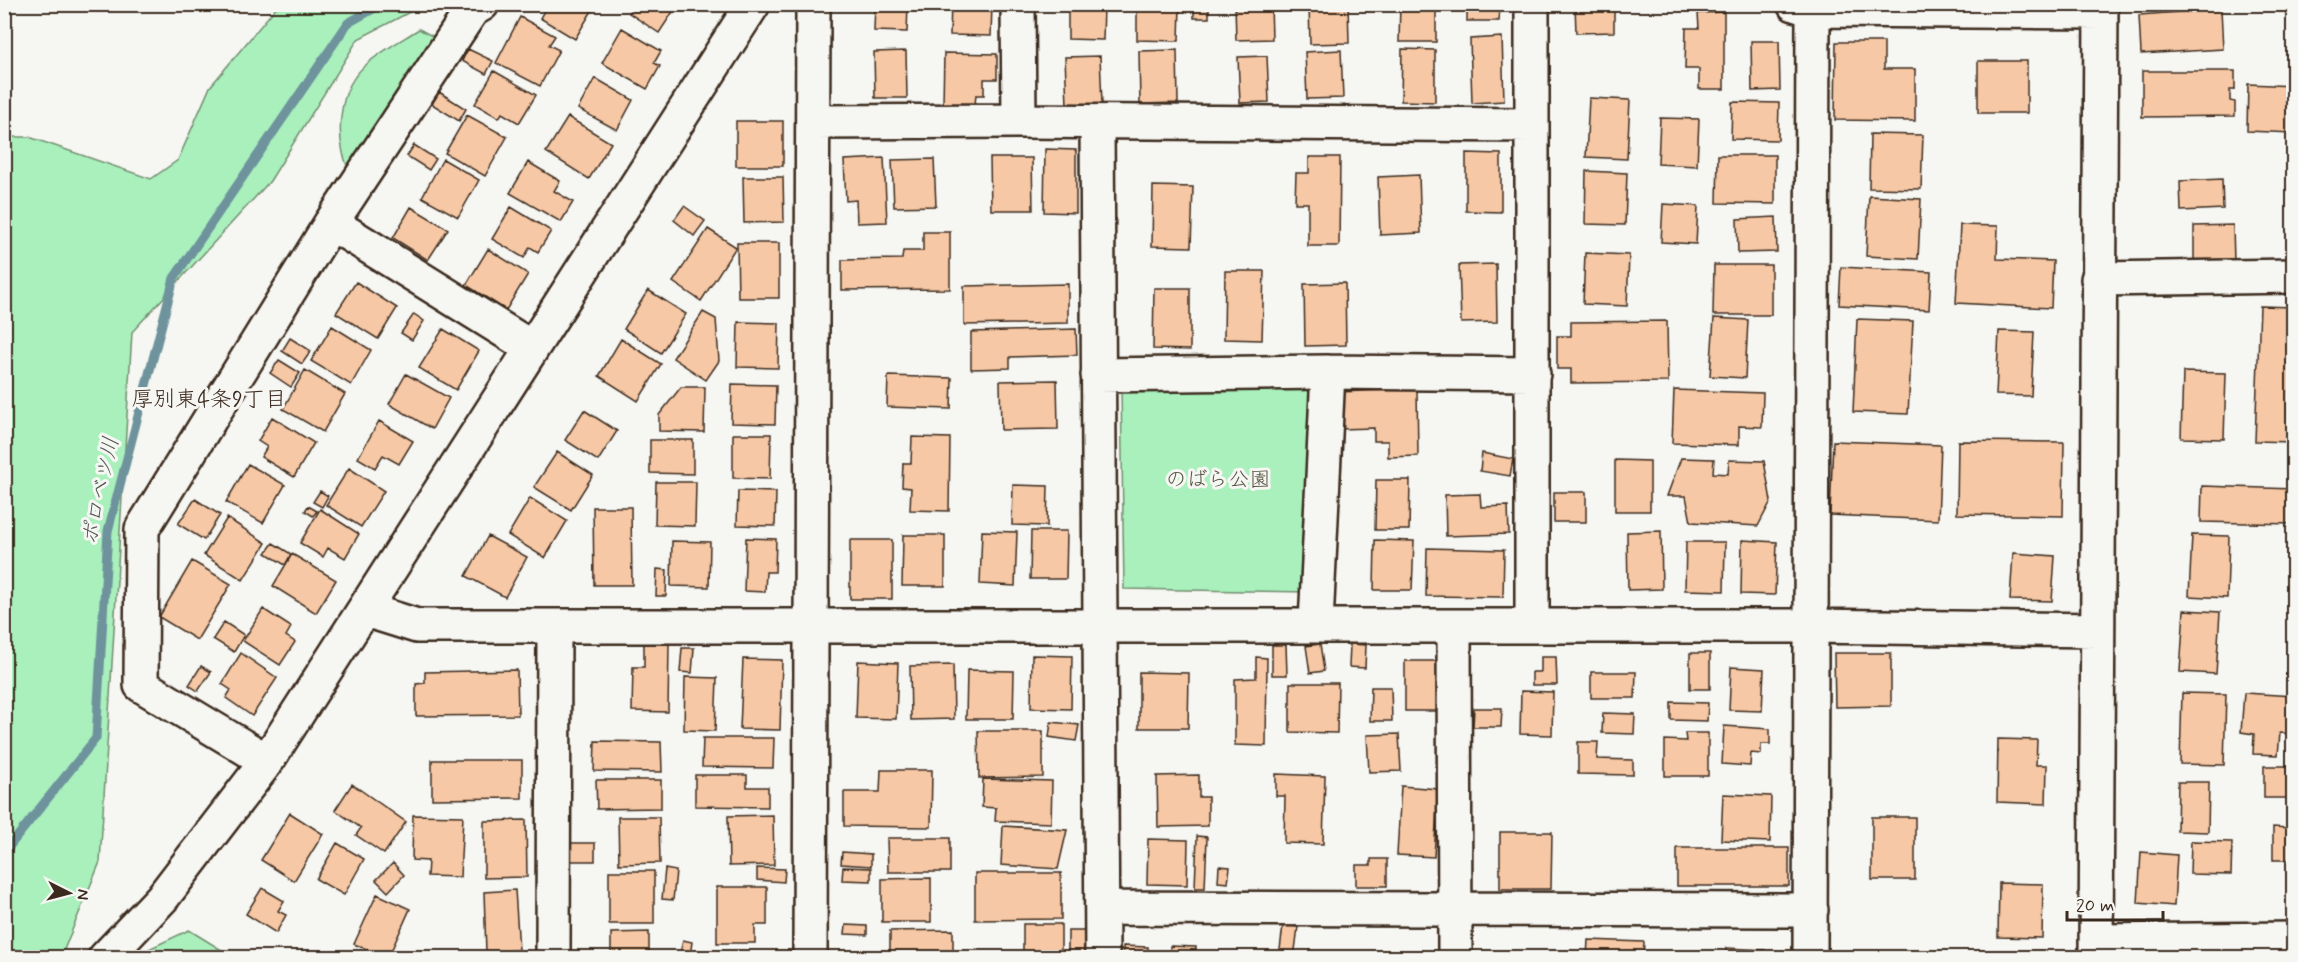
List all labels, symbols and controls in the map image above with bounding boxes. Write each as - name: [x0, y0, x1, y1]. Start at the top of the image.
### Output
- district label: 厚別東4条9丁目: [131, 386, 287, 414]
- water label: ポロベツ川: [76, 434, 126, 548]
- park label: のばら公園: [1166, 466, 1271, 494]
- north arrow: [39, 863, 99, 923]
- scale bar: [2067, 884, 2163, 922]
- text: N: [71, 888, 93, 901]
- text: 20 m: [2076, 894, 2114, 918]

